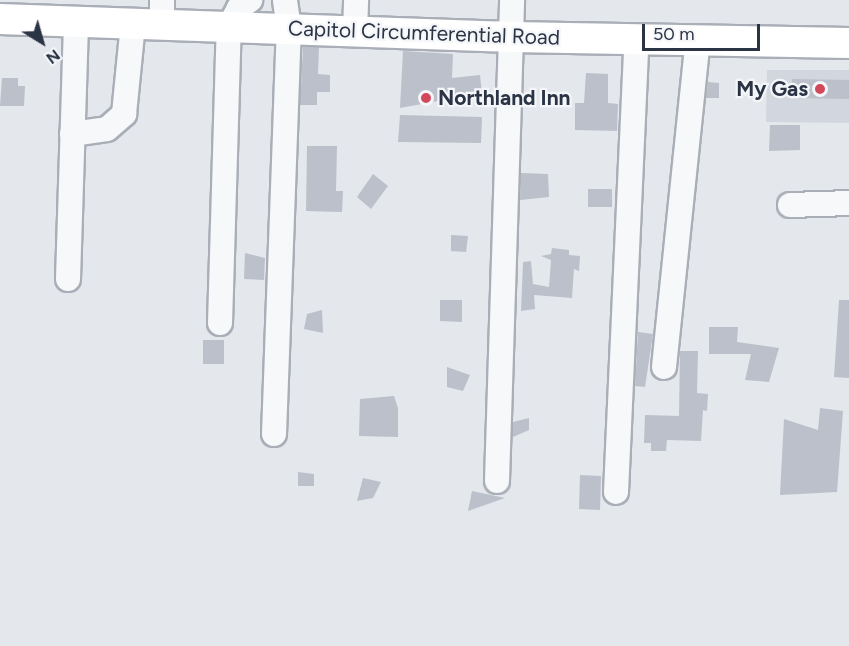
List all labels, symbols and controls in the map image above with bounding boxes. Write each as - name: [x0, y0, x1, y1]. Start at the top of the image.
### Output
- north arrow: [12, 12, 72, 72]
- scale bar: [645, 12, 764, 50]
- street label: Capitol Circumferential Road: [288, 16, 560, 50]
- text: 50 m: [653, 23, 695, 45]
- text: N: [42, 45, 64, 68]
- place label: My Gas: [736, 76, 808, 102]
- marker: My Gas: [813, 82, 827, 96]
- place label: Northland Inn: [438, 85, 571, 111]
- marker: Northland Inn: [419, 91, 433, 105]

